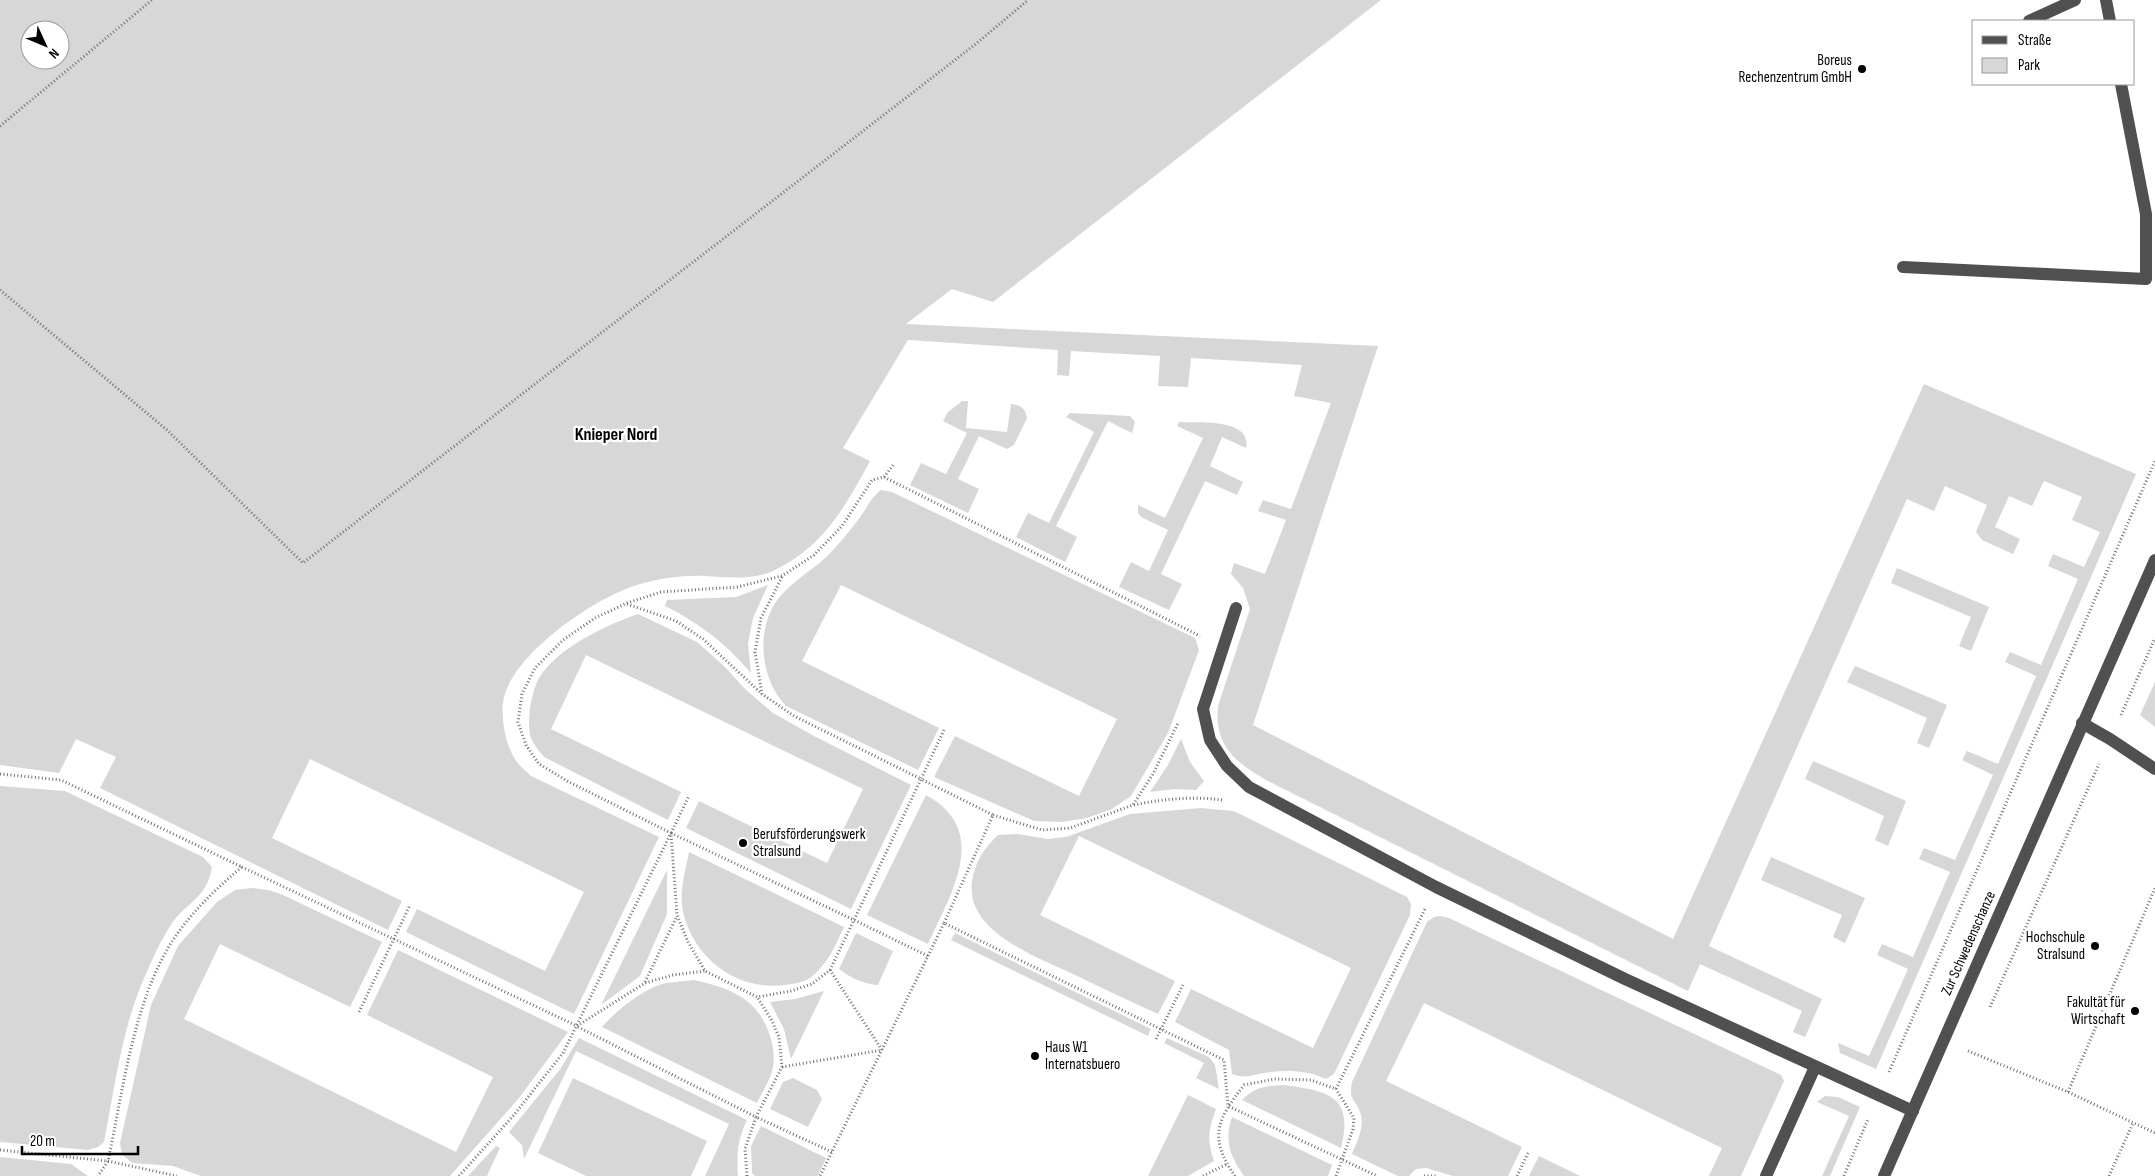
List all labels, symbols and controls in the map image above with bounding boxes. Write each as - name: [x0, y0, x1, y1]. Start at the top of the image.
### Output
- north arrow: [20, 20, 70, 70]
- legend: [1972, 20, 2135, 85]
- text: Straße: [2018, 31, 2051, 50]
- text: N: [45, 45, 63, 62]
- place label: Boreus Rechenzentrum GmbH: [1738, 51, 1852, 87]
- text: Park: [2018, 56, 2040, 75]
- marker: Boreus Rechenzentrum GmbH: [1856, 63, 1868, 75]
- district label: Knieper Nord: [575, 424, 657, 445]
- place label: Berufsförderungswerk Stralsund: [753, 825, 866, 861]
- marker: Berufsförderungswerk Stralsund: [737, 837, 749, 849]
- street label: Zur Schwedenschanze: [1937, 888, 2000, 998]
- place label: Hochschule Stralsund: [2026, 928, 2085, 964]
- marker: Hochschule Stralsund: [2089, 940, 2101, 952]
- place label: Fakultät für Wirtschaft: [2067, 993, 2126, 1029]
- marker: Fakultät für Wirtschaft: [2129, 1005, 2141, 1017]
- place label: Haus W1 Internatsbuero: [1045, 1038, 1120, 1074]
- marker: Haus W1 Internatsbuero: [1029, 1050, 1041, 1062]
- scale bar: [22, 1124, 139, 1156]
- text: 20 m: [30, 1132, 55, 1151]

